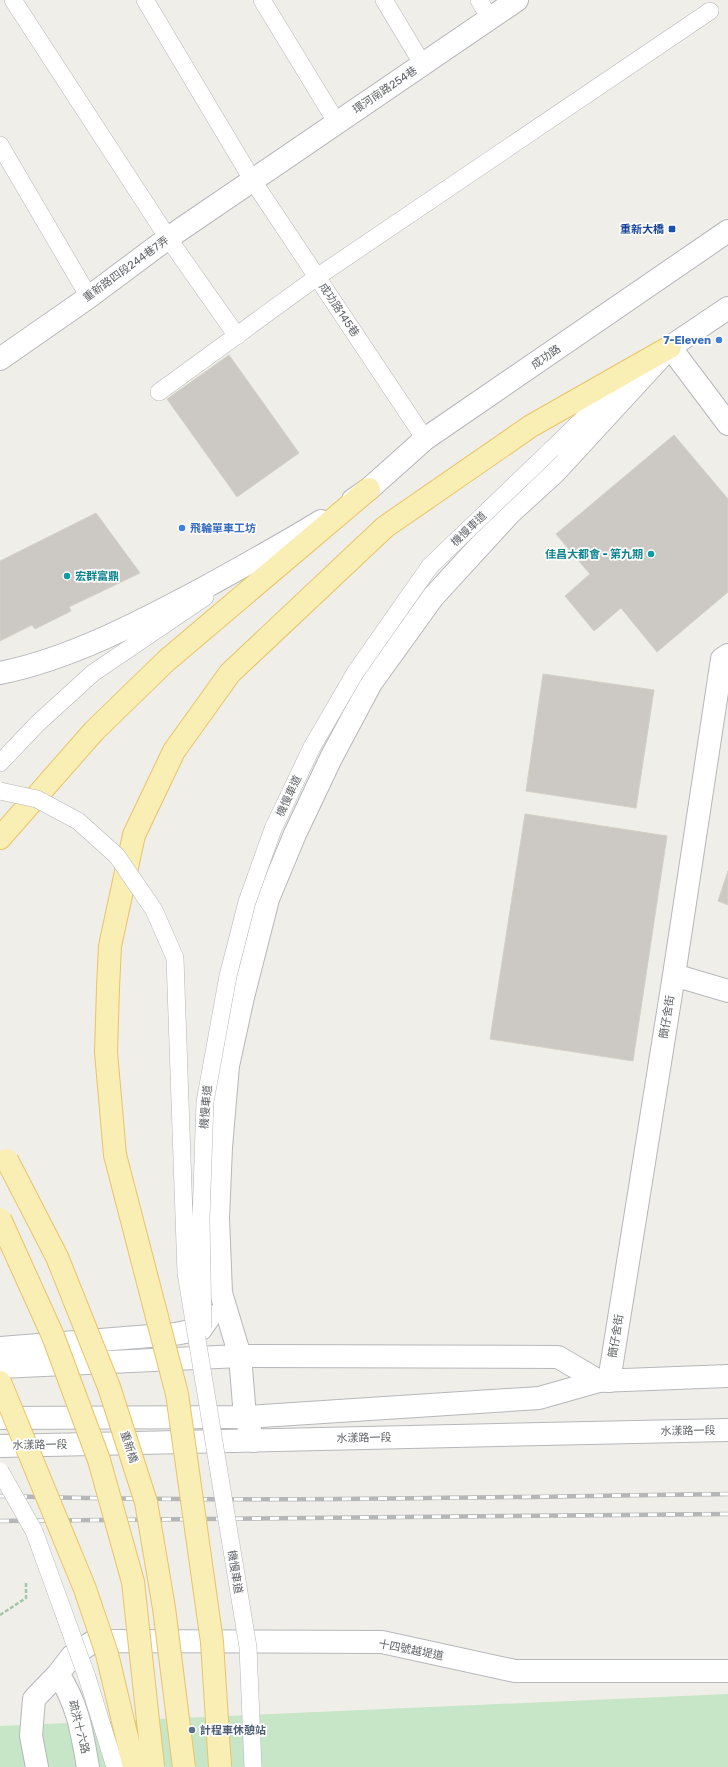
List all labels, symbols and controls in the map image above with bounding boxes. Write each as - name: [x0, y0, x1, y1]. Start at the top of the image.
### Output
- street label: 環河南路254巷: [350, 64, 420, 116]
- place label: 重新大橋: [620, 223, 664, 236]
- marker: 重新大橋: [667, 224, 677, 234]
- street label: 重新路四段244巷7弄: [81, 234, 171, 304]
- street label: 成功路145巷: [316, 281, 362, 339]
- place label: 7-Eleven: [663, 334, 711, 347]
- marker: 7-Eleven: [714, 335, 724, 345]
- street label: 成功路: [529, 342, 563, 372]
- street label: 機慢車道: [449, 509, 489, 549]
- place label: 飛輪單車工坊: [190, 522, 256, 535]
- marker: 飛輪單車工坊: [177, 523, 187, 533]
- place label: 佳昌大都會 - 第九期: [545, 548, 643, 561]
- marker: 佳昌大都會 - 第九期: [646, 549, 656, 559]
- place label: 宏群富鼎: [75, 570, 119, 583]
- marker: 宏群富鼎: [62, 571, 72, 581]
- street label: 機慢車道: [274, 773, 304, 819]
- street label: 簡仔舍街: [657, 994, 677, 1040]
- street label: 機慢車道: [198, 1085, 214, 1129]
- street label: 簡仔舍街: [606, 1313, 626, 1359]
- street label: 水漾路一段: [660, 1424, 716, 1438]
- street label: 重新橋: [118, 1429, 140, 1465]
- street label: 水漾路一段: [336, 1431, 392, 1445]
- street label: 水漾路一段: [12, 1438, 68, 1452]
- street label: 機慢車道: [225, 1549, 245, 1595]
- street label: 十四號越堤道: [377, 1637, 445, 1663]
- street label: 疏洪十六路: [66, 1699, 92, 1755]
- place label: 計程車休憩站: [200, 1724, 266, 1737]
- marker: 計程車休憩站: [187, 1725, 197, 1735]

